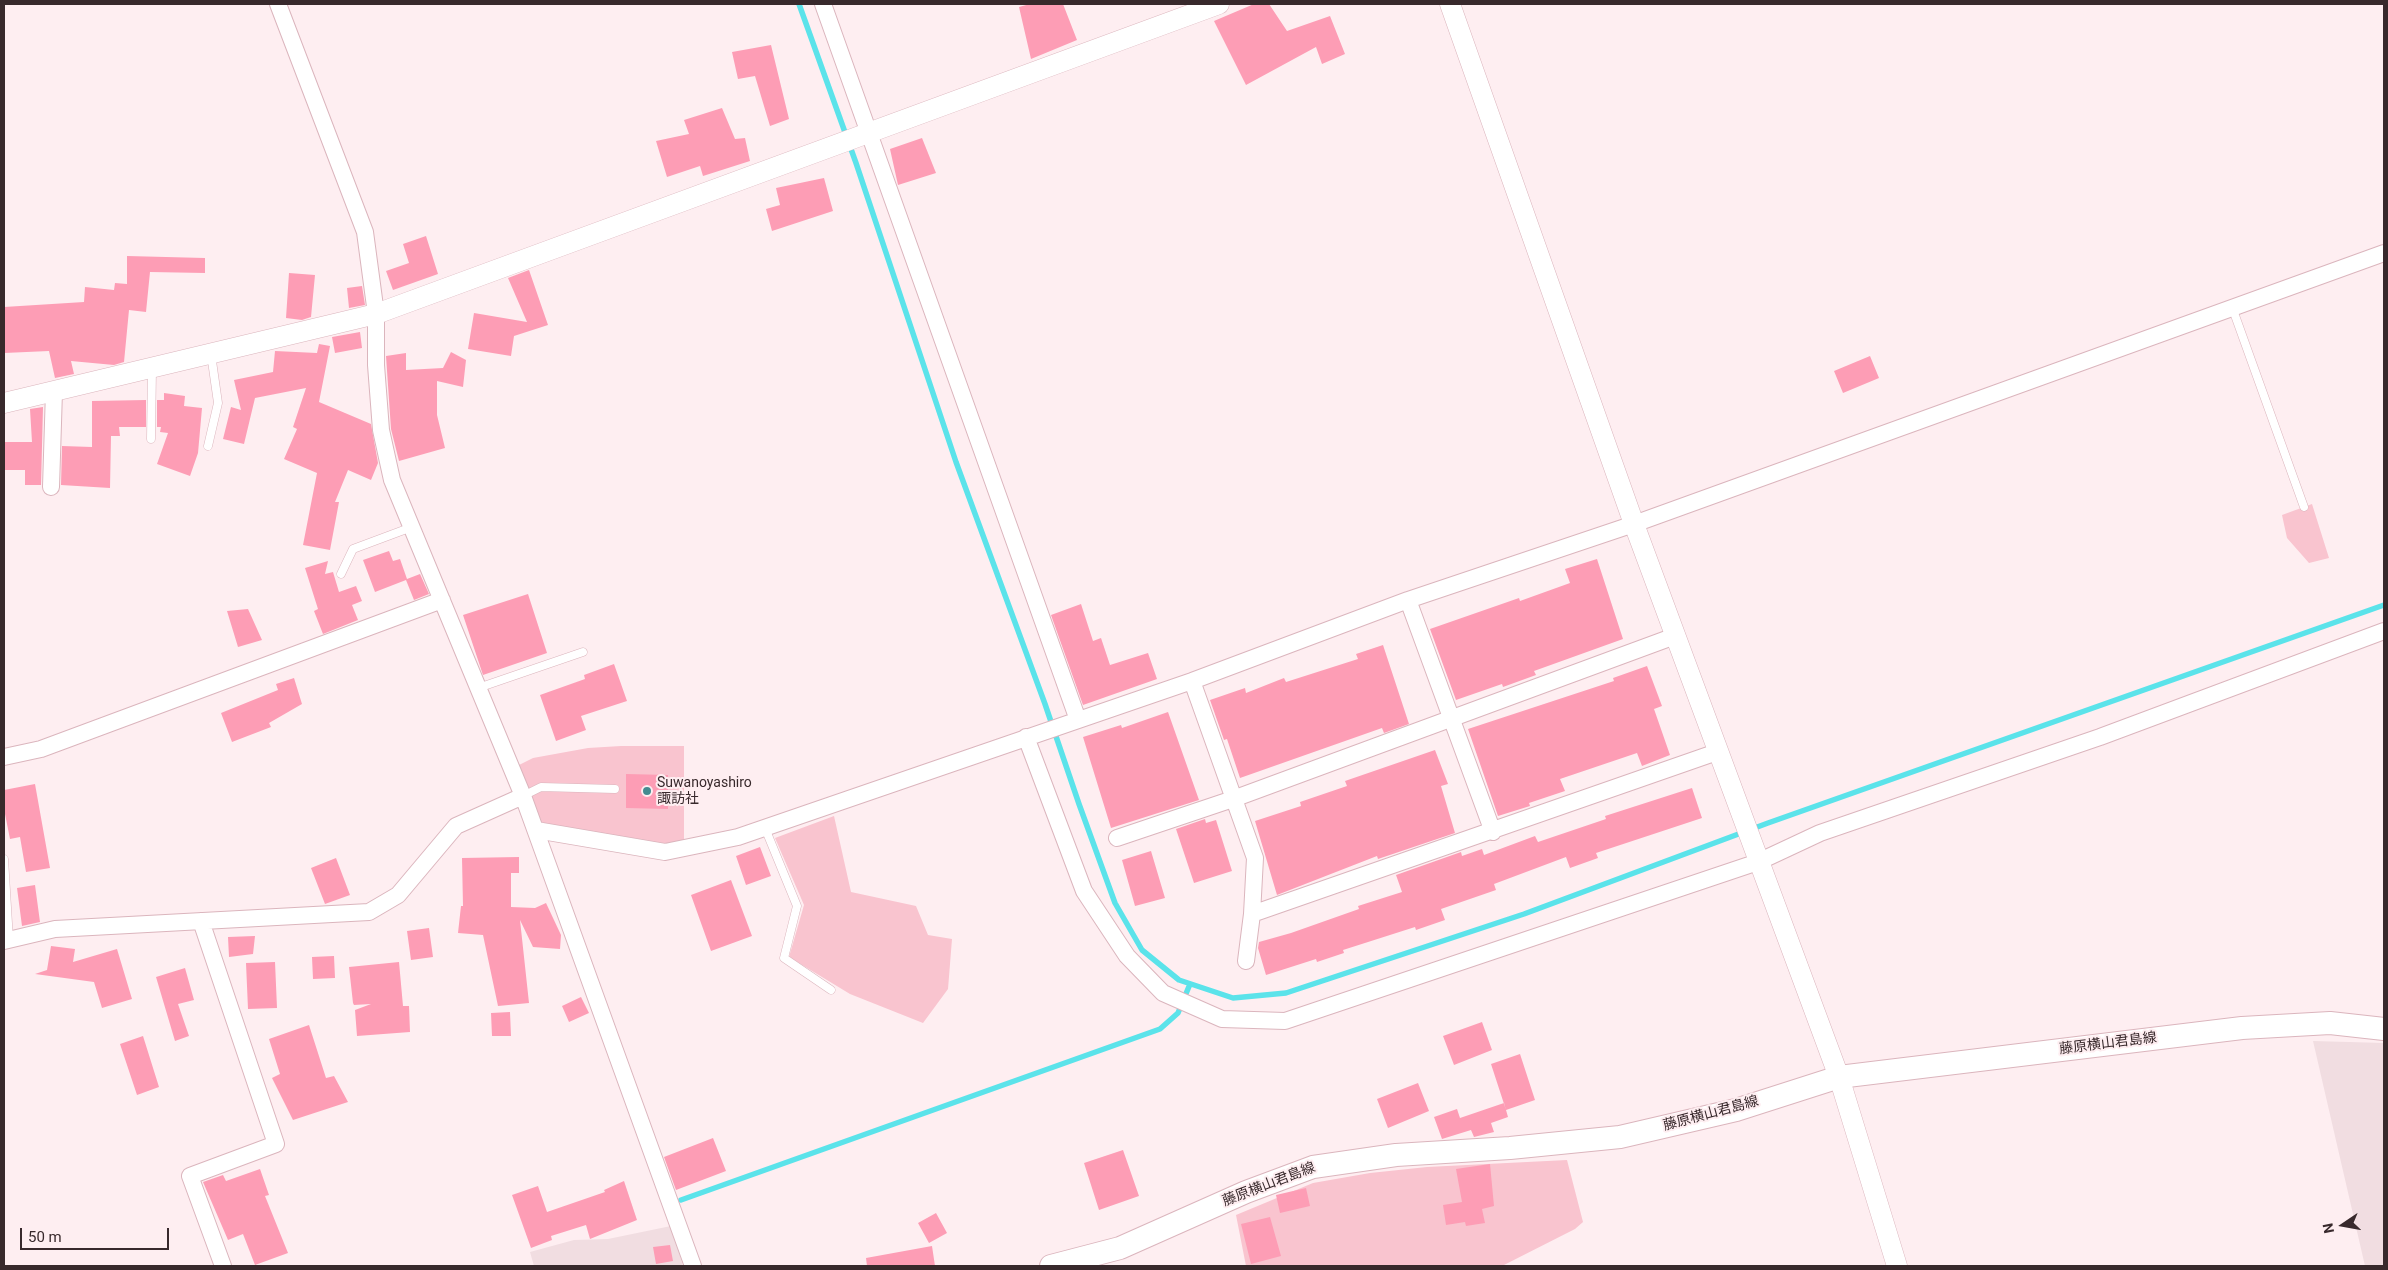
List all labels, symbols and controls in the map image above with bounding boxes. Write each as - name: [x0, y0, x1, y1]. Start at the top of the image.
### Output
- place label: Suwanoyashiro 諏訪社: [657, 775, 752, 808]
- marker: Suwanoyashiro 諏訪社: [641, 785, 653, 797]
- street label: 藤原横山君島線: [2058, 1030, 2158, 1058]
- street label: 藤原横山君島線: [1661, 1093, 1761, 1135]
- street label: 藤原横山君島線: [1220, 1160, 1318, 1210]
- north arrow: [2318, 1200, 2368, 1250]
- scale bar: [22, 1218, 171, 1250]
- text: N: [2319, 1222, 2337, 1235]
- text: 50 m: [28, 1228, 62, 1246]

